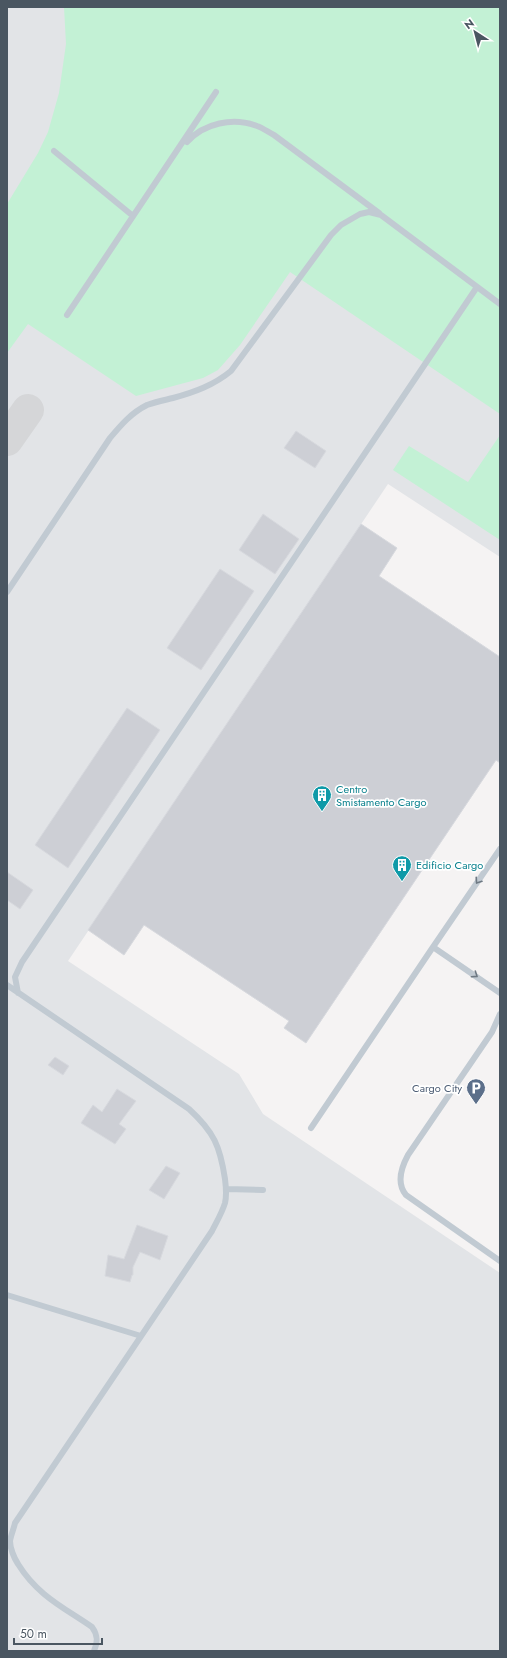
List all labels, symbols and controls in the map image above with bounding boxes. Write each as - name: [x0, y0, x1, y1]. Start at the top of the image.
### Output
- north arrow: [455, 12, 495, 52]
- text: N: [461, 15, 477, 33]
- place label: Centro Smistamento Cargo: [336, 781, 427, 810]
- building icon: Centro Smistamento Cargo: [311, 784, 333, 812]
- building icon: Edificio Cargo: [391, 854, 413, 882]
- place label: Edificio Cargo: [416, 857, 483, 873]
- one-way arrow: [475, 877, 483, 884]
- one-way arrow: [470, 971, 477, 978]
- parking icon: Cargo City: [465, 1077, 487, 1105]
- place label: Cargo City: [412, 1080, 462, 1096]
- scale bar: [14, 1620, 102, 1646]
- text: 50 m: [20, 1625, 47, 1643]

